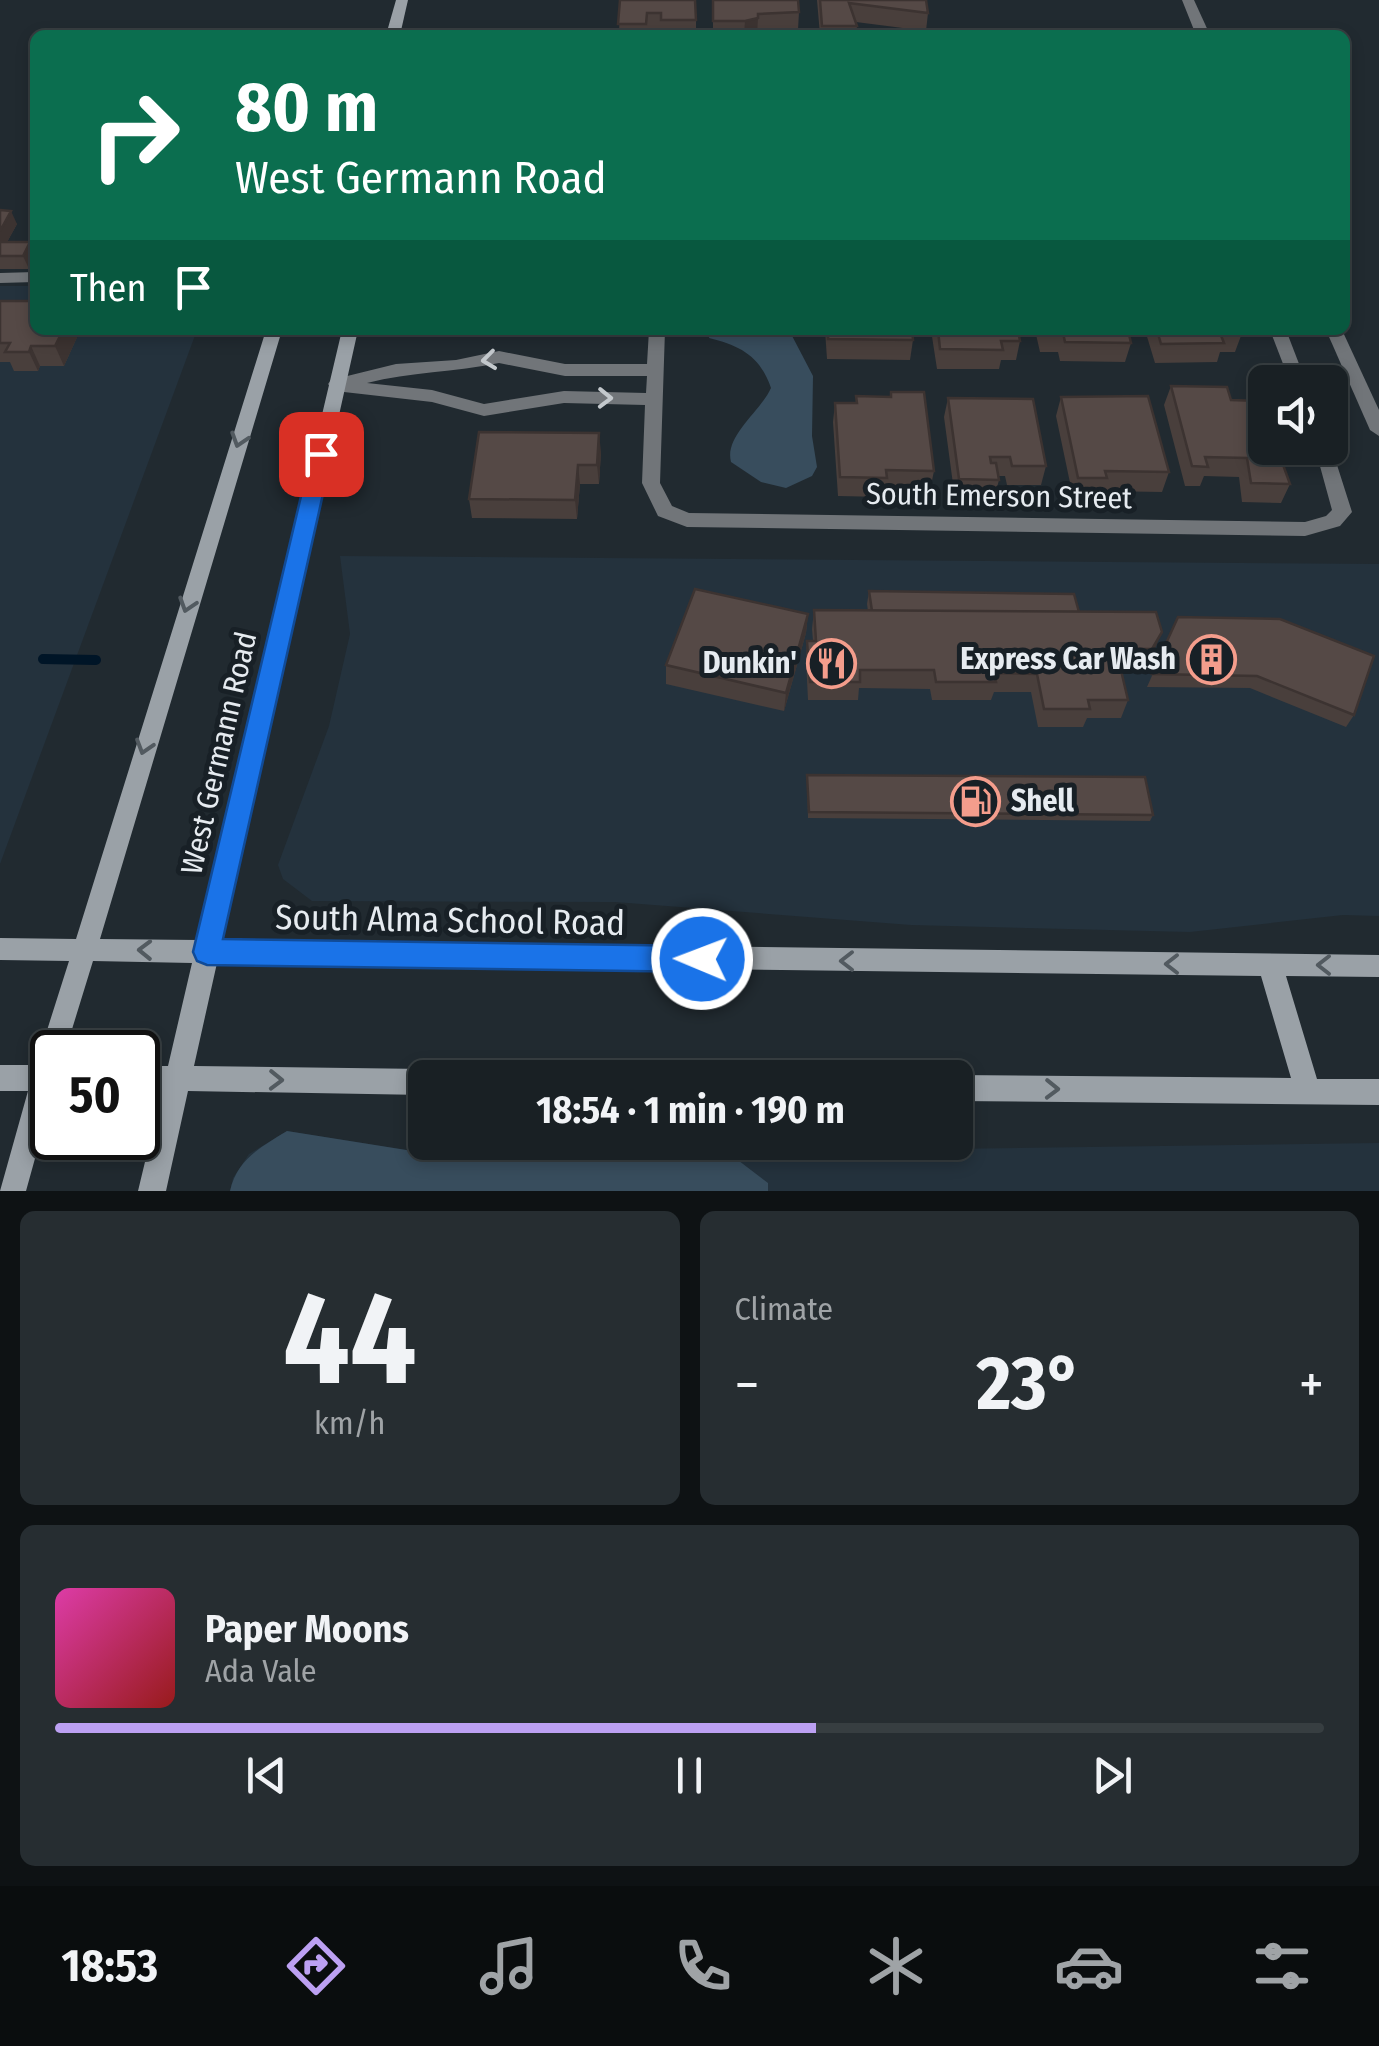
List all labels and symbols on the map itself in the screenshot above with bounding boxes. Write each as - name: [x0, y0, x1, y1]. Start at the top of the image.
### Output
- one-way arrow: [481, 349, 497, 370]
- one-way arrow: [598, 388, 614, 409]
- pin: [279, 412, 364, 497]
- one-way arrow: [231, 431, 251, 448]
- street label: South Emerson Street: [866, 476, 1132, 516]
- one-way arrow: [178, 596, 199, 613]
- street label: West Germann Road: [174, 628, 264, 878]
- building icon: Express Car Wash: [1185, 633, 1237, 685]
- restaurant icon: Dunkin': [806, 637, 858, 689]
- place label: Express Car Wash: [960, 641, 1176, 677]
- place label: Dunkin': [703, 645, 797, 681]
- one-way arrow: [135, 737, 156, 754]
- fuel station icon: Shell: [950, 775, 1002, 827]
- place label: Shell: [1011, 783, 1075, 819]
- street label: South Alma School Road: [275, 896, 625, 944]
- position arrow: [650, 907, 754, 1011]
- one-way arrow: [137, 940, 153, 961]
- one-way arrow: [839, 950, 854, 972]
- one-way arrow: [1164, 953, 1180, 974]
- one-way arrow: [1316, 954, 1332, 976]
- speed limit sign: 50: [30, 1030, 160, 1160]
- one-way arrow: [268, 1069, 284, 1091]
- one-way arrow: [1045, 1078, 1061, 1099]

